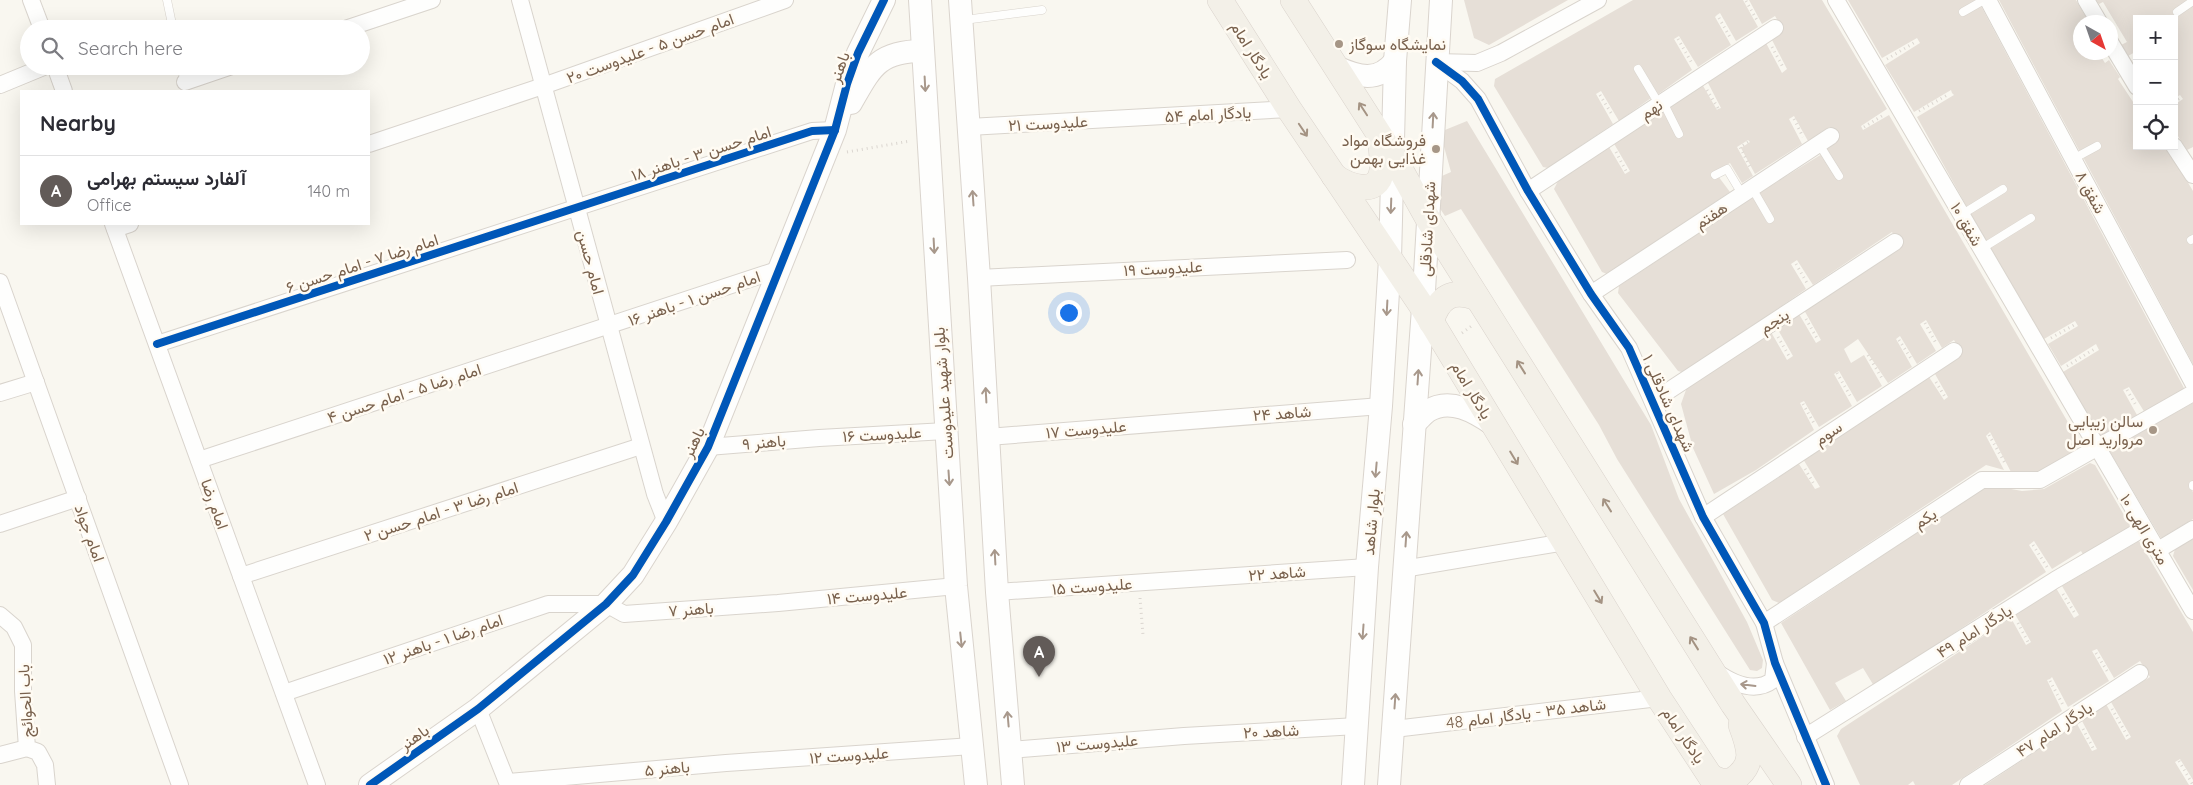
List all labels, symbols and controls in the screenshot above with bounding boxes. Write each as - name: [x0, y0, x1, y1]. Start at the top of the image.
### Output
- street label: امام حسن ۵ - علیدوست ۲۰: [564, 8, 737, 89]
- north arrow: [2073, 15, 2118, 60]
- map controls: [2133, 15, 2178, 150]
- button: +: [2133, 15, 2178, 60]
- street label: یادگار امام: [1226, 18, 1277, 83]
- search box: [20, 20, 370, 75]
- icon: search: [38, 34, 66, 62]
- place label: نمایشگاه سوگاز: [1348, 34, 1446, 55]
- text: Search here: [78, 36, 183, 60]
- marker: نمایشگاه سوگاز: [1333, 38, 1345, 50]
- street label: باهنر: [824, 49, 855, 87]
- button: −: [2133, 60, 2178, 105]
- one-way arrow: [920, 75, 929, 91]
- street label: نهم: [1636, 94, 1666, 124]
- street label: یادگار امام ۵۴: [1164, 102, 1252, 127]
- one-way arrow: [1358, 103, 1368, 117]
- button: locate: [2133, 105, 2178, 150]
- text: Nearby: [40, 110, 116, 136]
- street label: علیدوست ۲۱: [1008, 111, 1088, 136]
- one-way arrow: [1429, 112, 1438, 128]
- street label: امام حسن ۳ - باهنر ۱۸: [628, 121, 774, 186]
- one-way arrow: [1297, 123, 1308, 137]
- place label: فروشگاه مواد غذایی بهمن: [1342, 130, 1426, 169]
- marker: فروشگاه مواد غذایی بهمن: [1430, 143, 1442, 155]
- text: آلفارد سیستم بهرامی: [87, 166, 246, 190]
- street label: شفق ۸: [2071, 167, 2110, 217]
- text: A: [51, 181, 61, 201]
- text: 140 m: [307, 181, 350, 201]
- street label: شهدای شادقلی: [1415, 181, 1440, 277]
- one-way arrow: [969, 190, 978, 206]
- text: Office: [87, 195, 132, 215]
- street label: هفتم: [1691, 197, 1732, 234]
- one-way arrow: [1387, 198, 1396, 214]
- street label: شفق ۱۰: [1946, 198, 1987, 250]
- street label: امام حسن: [572, 227, 609, 297]
- street label: امام رضا ۷ - امام حسن ۶: [283, 229, 441, 298]
- one-way arrow: [930, 238, 939, 254]
- street label: علیدوست ۱۹: [1123, 256, 1203, 281]
- street label: امام حسن ۱ - باهنر ۱۶: [625, 266, 763, 331]
- your location: [1056, 300, 1082, 326]
- one-way arrow: [1382, 300, 1391, 316]
- street label: پنجم: [1755, 304, 1794, 340]
- street label: بلوار شهید علیدوست: [928, 326, 959, 460]
- street label: شهدای شادقلی ۱: [1638, 351, 1699, 455]
- street label: یادگار امام: [1446, 358, 1497, 423]
- street label: امام رضا ۵ - امام حسن ۴: [325, 359, 484, 428]
- one-way arrow: [1516, 361, 1526, 375]
- one-way arrow: [1413, 370, 1422, 386]
- one-way arrow: [981, 387, 990, 403]
- street label: شاهد ۲۴: [1252, 401, 1312, 425]
- place label: سالن زیبایی مروارید اصل: [2067, 411, 2143, 450]
- street label: علیدوست ۱۷: [1045, 416, 1127, 443]
- street label: سوم: [1810, 417, 1846, 450]
- street label: علیدوست ۱۶: [842, 422, 922, 447]
- street label: باهنر: [677, 423, 710, 462]
- marker: سالن زیبایی مروارید اصل: [2147, 424, 2159, 436]
- street label: باهنر ۹: [741, 430, 787, 455]
- one-way arrow: [1509, 450, 1519, 464]
- one-way arrow: [1371, 462, 1380, 478]
- one-way arrow: [944, 470, 953, 486]
- street label: امام رضا: [196, 476, 233, 532]
- street label: امام رضا ۳ - امام حسن ۲: [361, 477, 521, 546]
- street label: بلوار شاهد: [1358, 488, 1385, 556]
- street label: ۱۰ متری الهی: [2115, 490, 2174, 569]
- one-way arrow: [1602, 498, 1613, 512]
- street label: امام جواد: [69, 502, 110, 565]
- street label: یکم: [1910, 503, 1941, 534]
- one-way arrow: [1401, 532, 1410, 548]
- one-way arrow: [990, 549, 1000, 565]
- street label: شاهد ۲۲: [1248, 561, 1306, 585]
- street label: علیدوست ۱۵: [1051, 573, 1133, 600]
- street label: علیدوست ۱۴: [826, 582, 908, 609]
- one-way arrow: [1593, 589, 1603, 603]
- street label: باهنر ۷: [668, 597, 714, 622]
- street label: یادگار امام ۴۹: [1933, 600, 2016, 663]
- street label: امام رضا ۱ - باهنر ۱۲: [381, 609, 506, 670]
- one-way arrow: [1358, 624, 1367, 640]
- one-way arrow: [956, 632, 966, 648]
- pin: A: [1023, 636, 1055, 677]
- one-way arrow: [1688, 636, 1698, 650]
- street label: باب الحوائج: [13, 664, 39, 738]
- one-way arrow: [1740, 680, 1756, 690]
- street label: شاهد ۳۵ - یادگار امام 48: [1445, 693, 1607, 734]
- one-way arrow: [1391, 694, 1400, 710]
- street label: یادگار امام ۴۷: [2012, 697, 2096, 762]
- street label: یادگار امام: [1657, 703, 1710, 768]
- one-way arrow: [1003, 711, 1012, 727]
- street label: باهنر: [395, 720, 433, 756]
- street label: شاهد ۲۰: [1243, 720, 1299, 742]
- street label: علیدوست ۱۳: [1055, 729, 1139, 758]
- street label: علیدوست ۱۲: [809, 742, 890, 769]
- street label: باهنر ۵: [644, 756, 691, 781]

